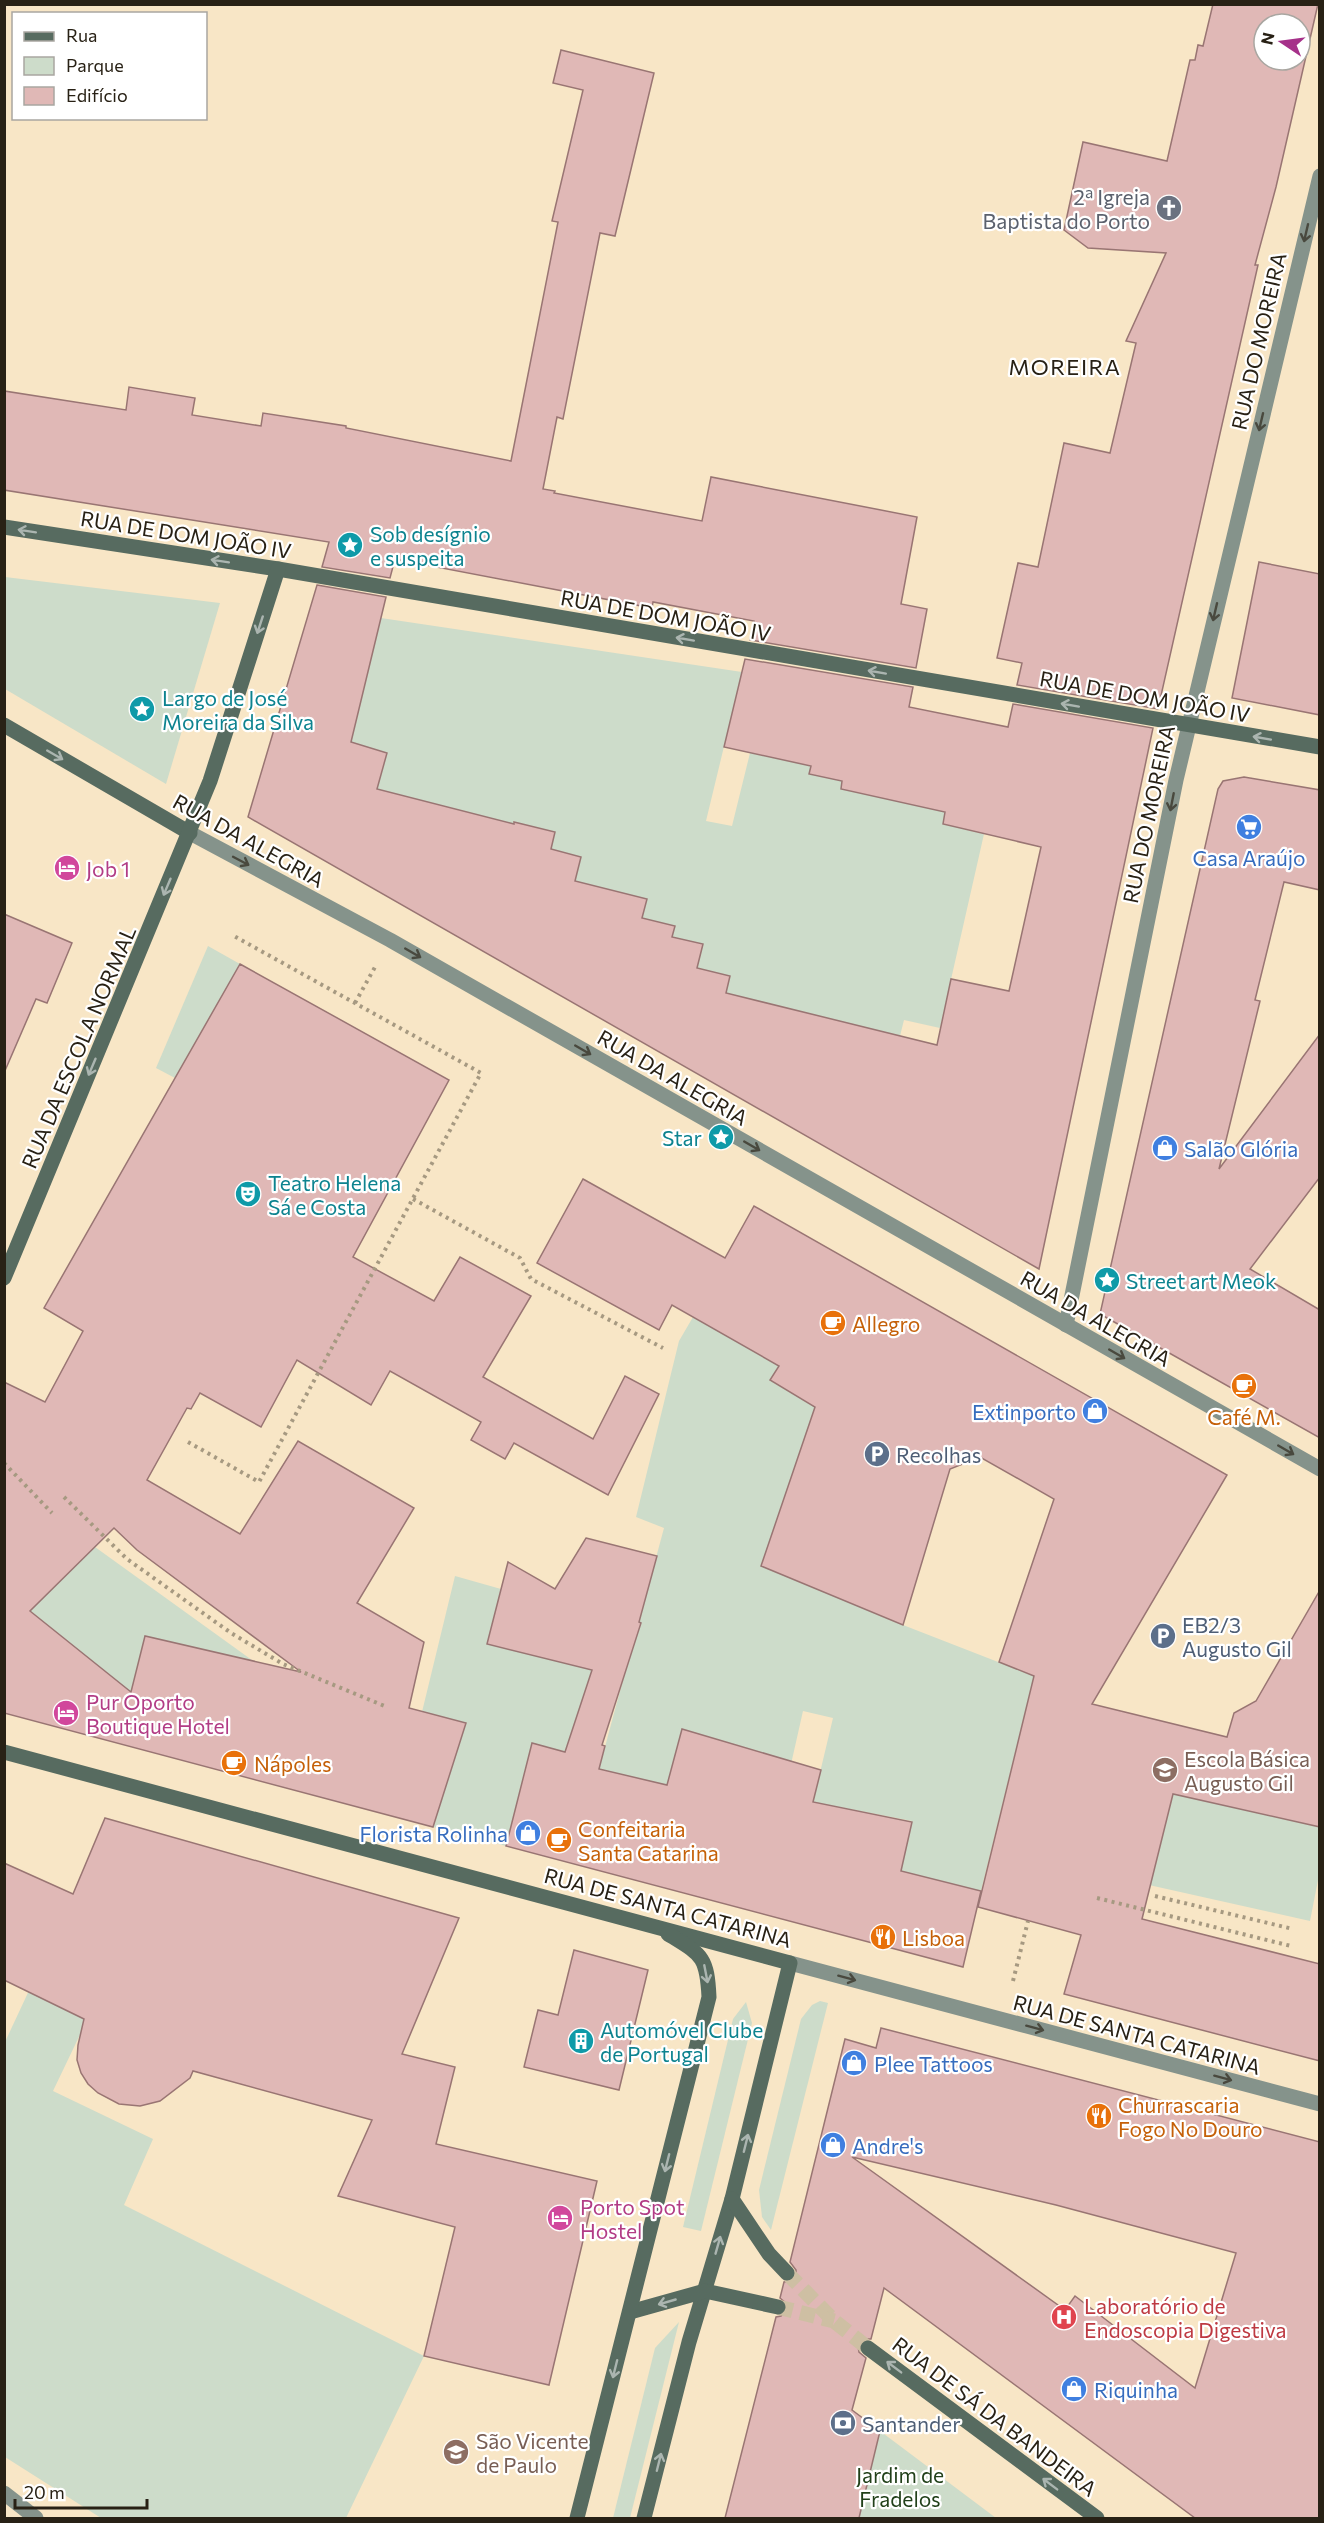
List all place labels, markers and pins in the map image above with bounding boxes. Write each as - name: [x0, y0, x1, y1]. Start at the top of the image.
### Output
- place label: 2ª Igreja Baptista do Porto: [983, 184, 1150, 233]
- church icon: 2ª Igreja Baptista do Porto: [1154, 193, 1184, 223]
- place label: Sob desígnio e suspeita: [370, 521, 491, 570]
- place icon: Sob desígnio e suspeita: [335, 530, 365, 560]
- place label: Largo de José Moreira da Silva: [162, 685, 314, 734]
- place icon: Largo de José Moreira da Silva: [127, 694, 157, 724]
- supermarket icon: Casa Araújo: [1234, 812, 1264, 842]
- place label: Casa Araújo: [1192, 845, 1306, 870]
- hotel icon: Job 1: [52, 853, 82, 883]
- place label: Job 1: [86, 856, 130, 881]
- place icon: Star: [706, 1122, 736, 1152]
- place label: Star: [662, 1125, 702, 1150]
- shop icon: Salão Glória: [1150, 1133, 1180, 1163]
- place label: Salão Glória: [1184, 1136, 1298, 1161]
- place label: Teatro Helena Sá e Costa: [268, 1170, 401, 1219]
- theatre icon: Teatro Helena Sá e Costa: [233, 1179, 263, 1209]
- place icon: Street art Meok: [1092, 1265, 1122, 1295]
- place label: Street art Meok: [1126, 1268, 1276, 1293]
- cafe icon: Allegro: [818, 1308, 848, 1338]
- place label: Allegro: [852, 1311, 920, 1336]
- cafe icon: Café M.: [1229, 1371, 1259, 1401]
- shop icon: Extinporto: [1080, 1396, 1110, 1426]
- place label: Extinporto: [972, 1399, 1076, 1424]
- place label: Café M.: [1207, 1404, 1281, 1429]
- parking icon: Recolhas: [862, 1439, 892, 1469]
- place label: Recolhas: [896, 1442, 981, 1467]
- place label: EB2/3 Augusto Gil: [1182, 1612, 1292, 1661]
- parking icon: EB2/3 Augusto Gil: [1148, 1621, 1178, 1651]
- place label: Pur Oporto Boutique Hotel: [86, 1689, 230, 1738]
- hotel icon: Pur Oporto Boutique Hotel: [51, 1698, 81, 1728]
- place label: Escola Básica Augusto Gil: [1184, 1746, 1310, 1795]
- cafe icon: Nápoles: [219, 1748, 249, 1778]
- place label: Nápoles: [254, 1751, 332, 1776]
- school or university icon: Escola Básica Augusto Gil: [1150, 1755, 1180, 1785]
- place label: Confeitaria Santa Catarina: [578, 1816, 719, 1865]
- shop icon: Florista Rolinha: [513, 1818, 543, 1848]
- place label: Florista Rolinha: [359, 1821, 508, 1846]
- cafe icon: Confeitaria Santa Catarina: [544, 1825, 574, 1855]
- restaurant icon: Lisboa: [868, 1922, 898, 1952]
- place label: Lisboa: [902, 1925, 965, 1950]
- place label: Automóvel Clube de Portugal: [600, 2017, 763, 2066]
- building icon: Automóvel Clube de Portugal: [566, 2026, 596, 2056]
- shop icon: Plee Tattoos: [839, 2048, 869, 2078]
- place label: Plee Tattoos: [874, 2051, 993, 2076]
- place label: Churrascaria Fogo No Douro: [1118, 2092, 1263, 2141]
- restaurant icon: Churrascaria Fogo No Douro: [1084, 2101, 1114, 2131]
- shop icon: Andre's: [818, 2130, 848, 2160]
- place label: Andre's: [852, 2133, 924, 2158]
- place label: Porto Spot Hostel: [580, 2194, 685, 2243]
- hotel icon: Porto Spot Hostel: [545, 2203, 575, 2233]
- place label: Laboratório de Endoscopia Digestiva: [1084, 2293, 1286, 2342]
- hospital icon: Laboratório de Endoscopia Digestiva: [1049, 2302, 1079, 2332]
- shop icon: Riquinha: [1059, 2374, 1089, 2404]
- place label: Riquinha: [1094, 2377, 1178, 2402]
- bank icon: Santander: [828, 2408, 858, 2438]
- place label: Santander: [862, 2411, 961, 2436]
- place label: São Vicente de Paulo: [476, 2428, 589, 2477]
- school or university icon: São Vicente de Paulo: [441, 2437, 471, 2467]

